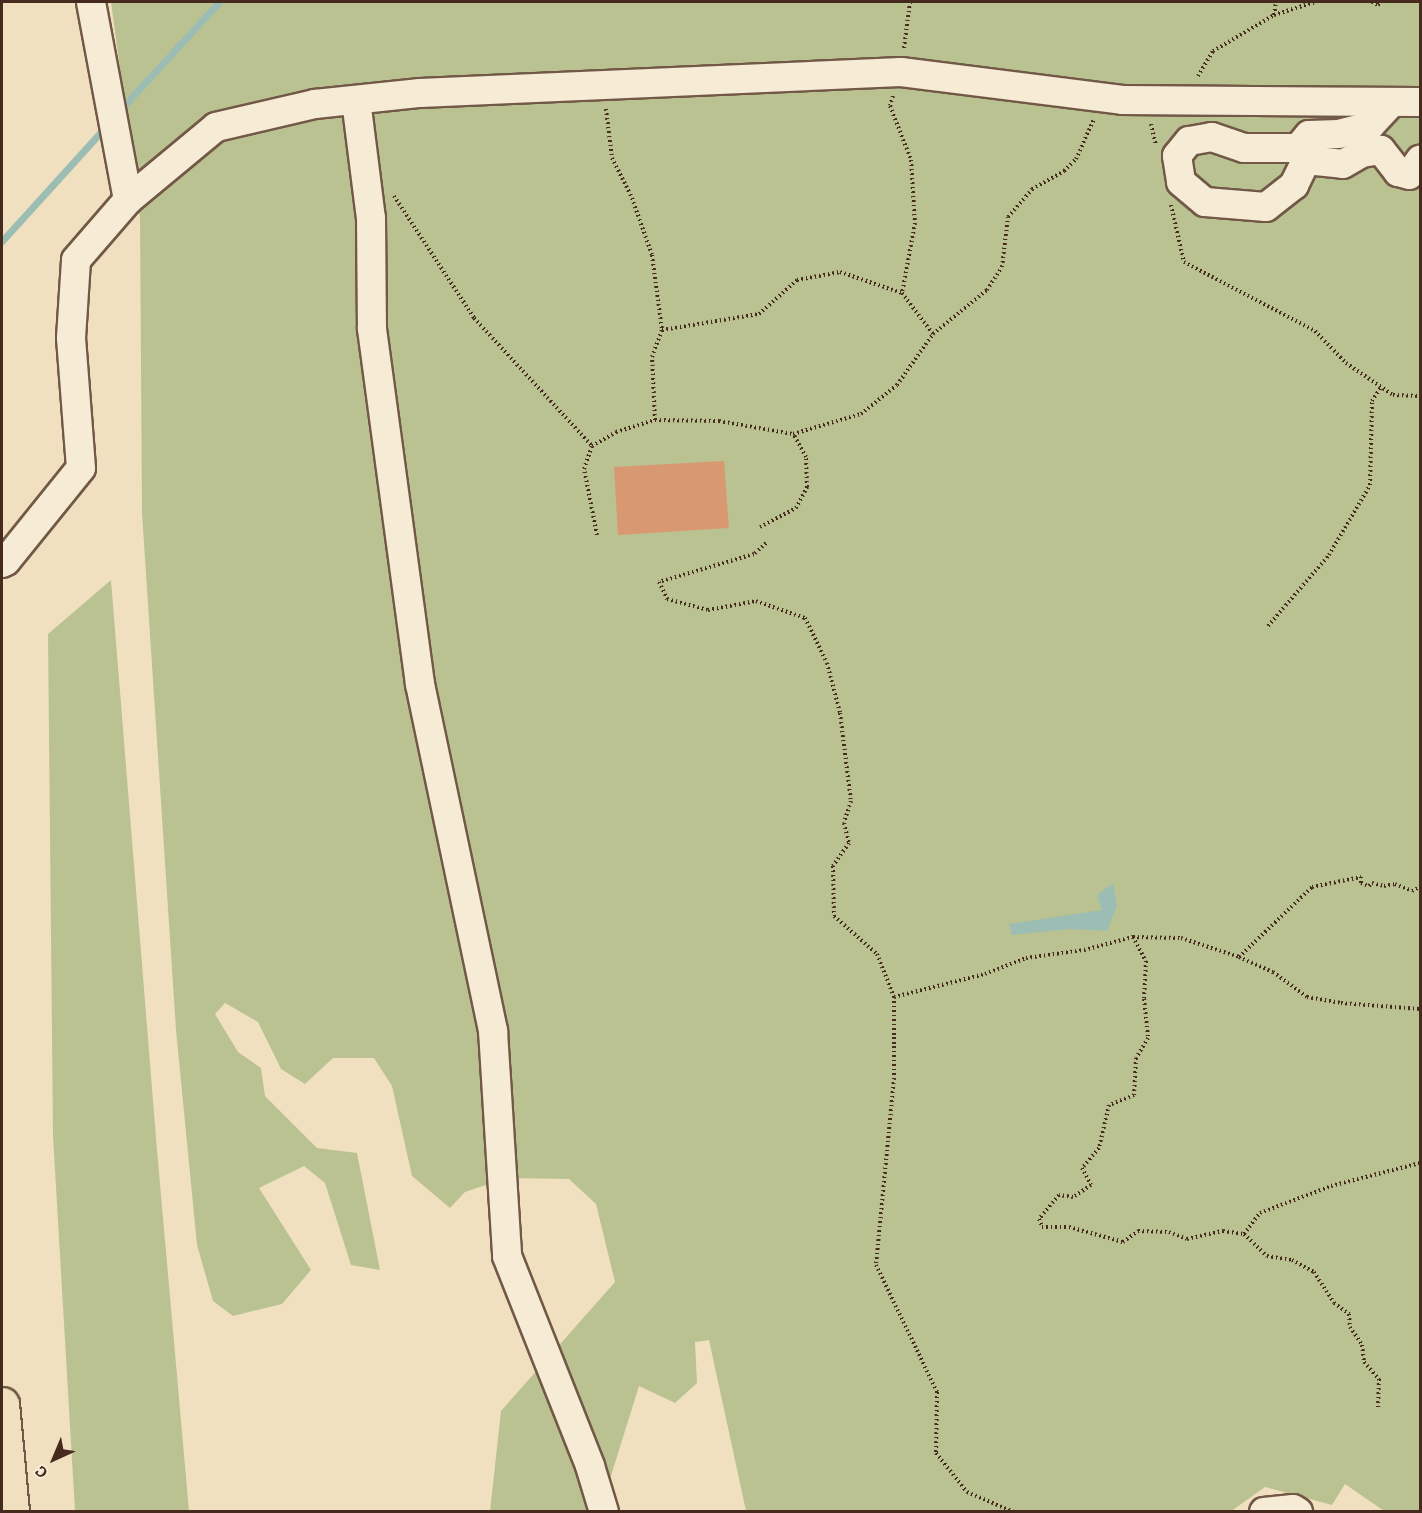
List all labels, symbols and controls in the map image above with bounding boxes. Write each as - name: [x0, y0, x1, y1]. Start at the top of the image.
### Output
- north arrow: [24, 1429, 84, 1489]
- text: С: [30, 1461, 53, 1483]

